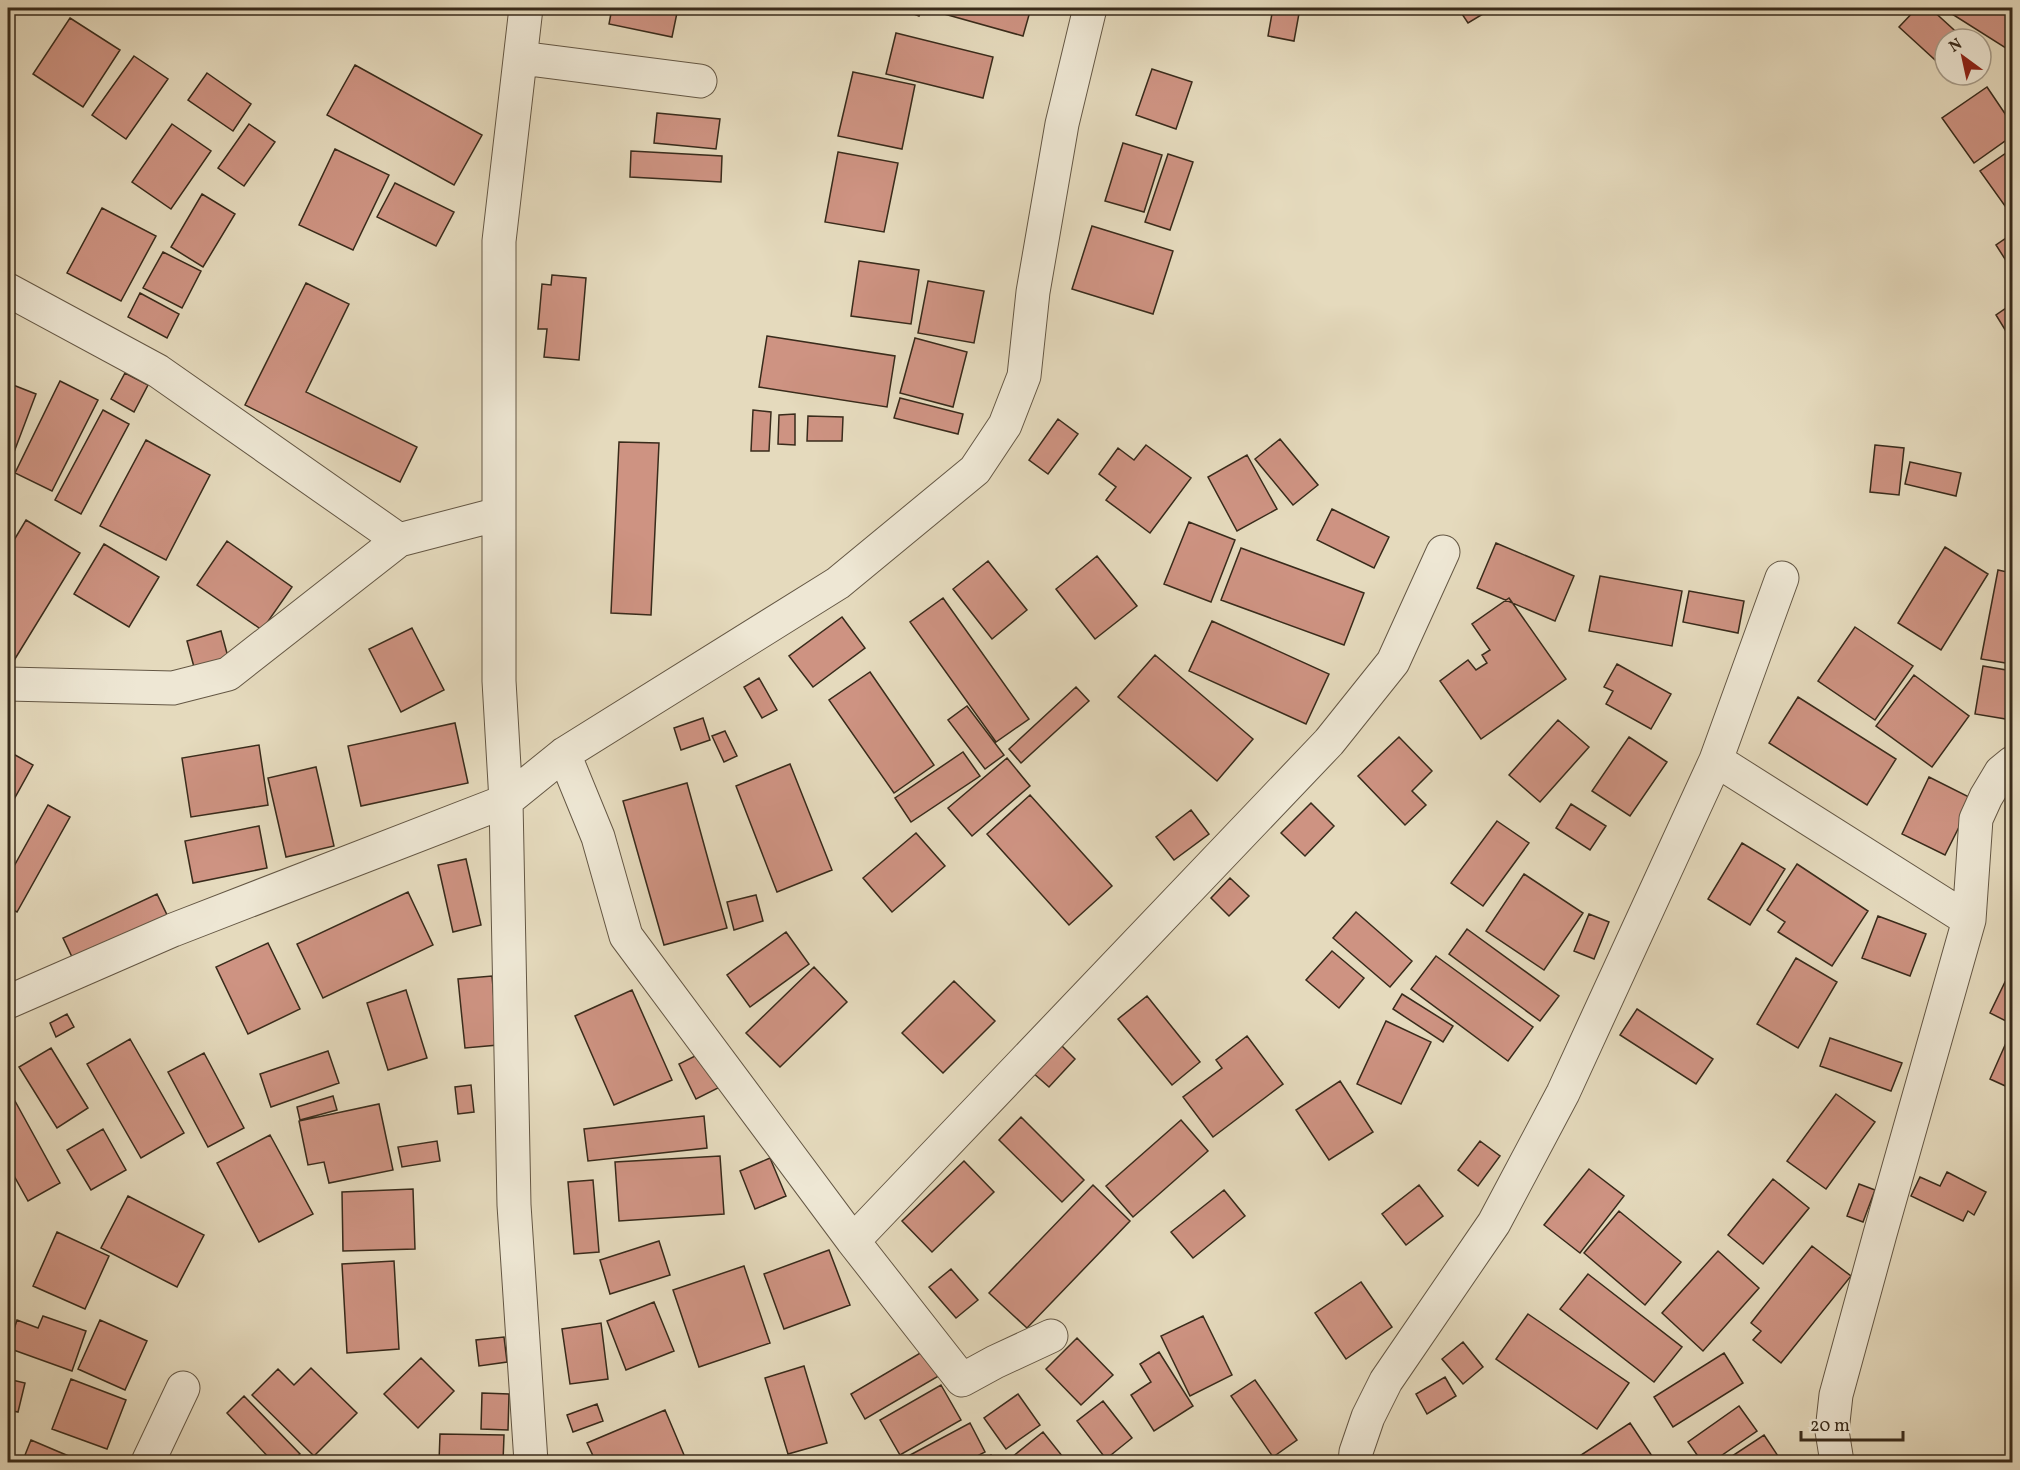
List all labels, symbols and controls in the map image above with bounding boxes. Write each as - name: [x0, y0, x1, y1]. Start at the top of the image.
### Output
- north arrow: [1933, 27, 1993, 87]
- text: N: [1945, 34, 1967, 58]
- scale bar: [1801, 1404, 1903, 1442]
- text: 20 m: [1810, 1414, 1850, 1439]

